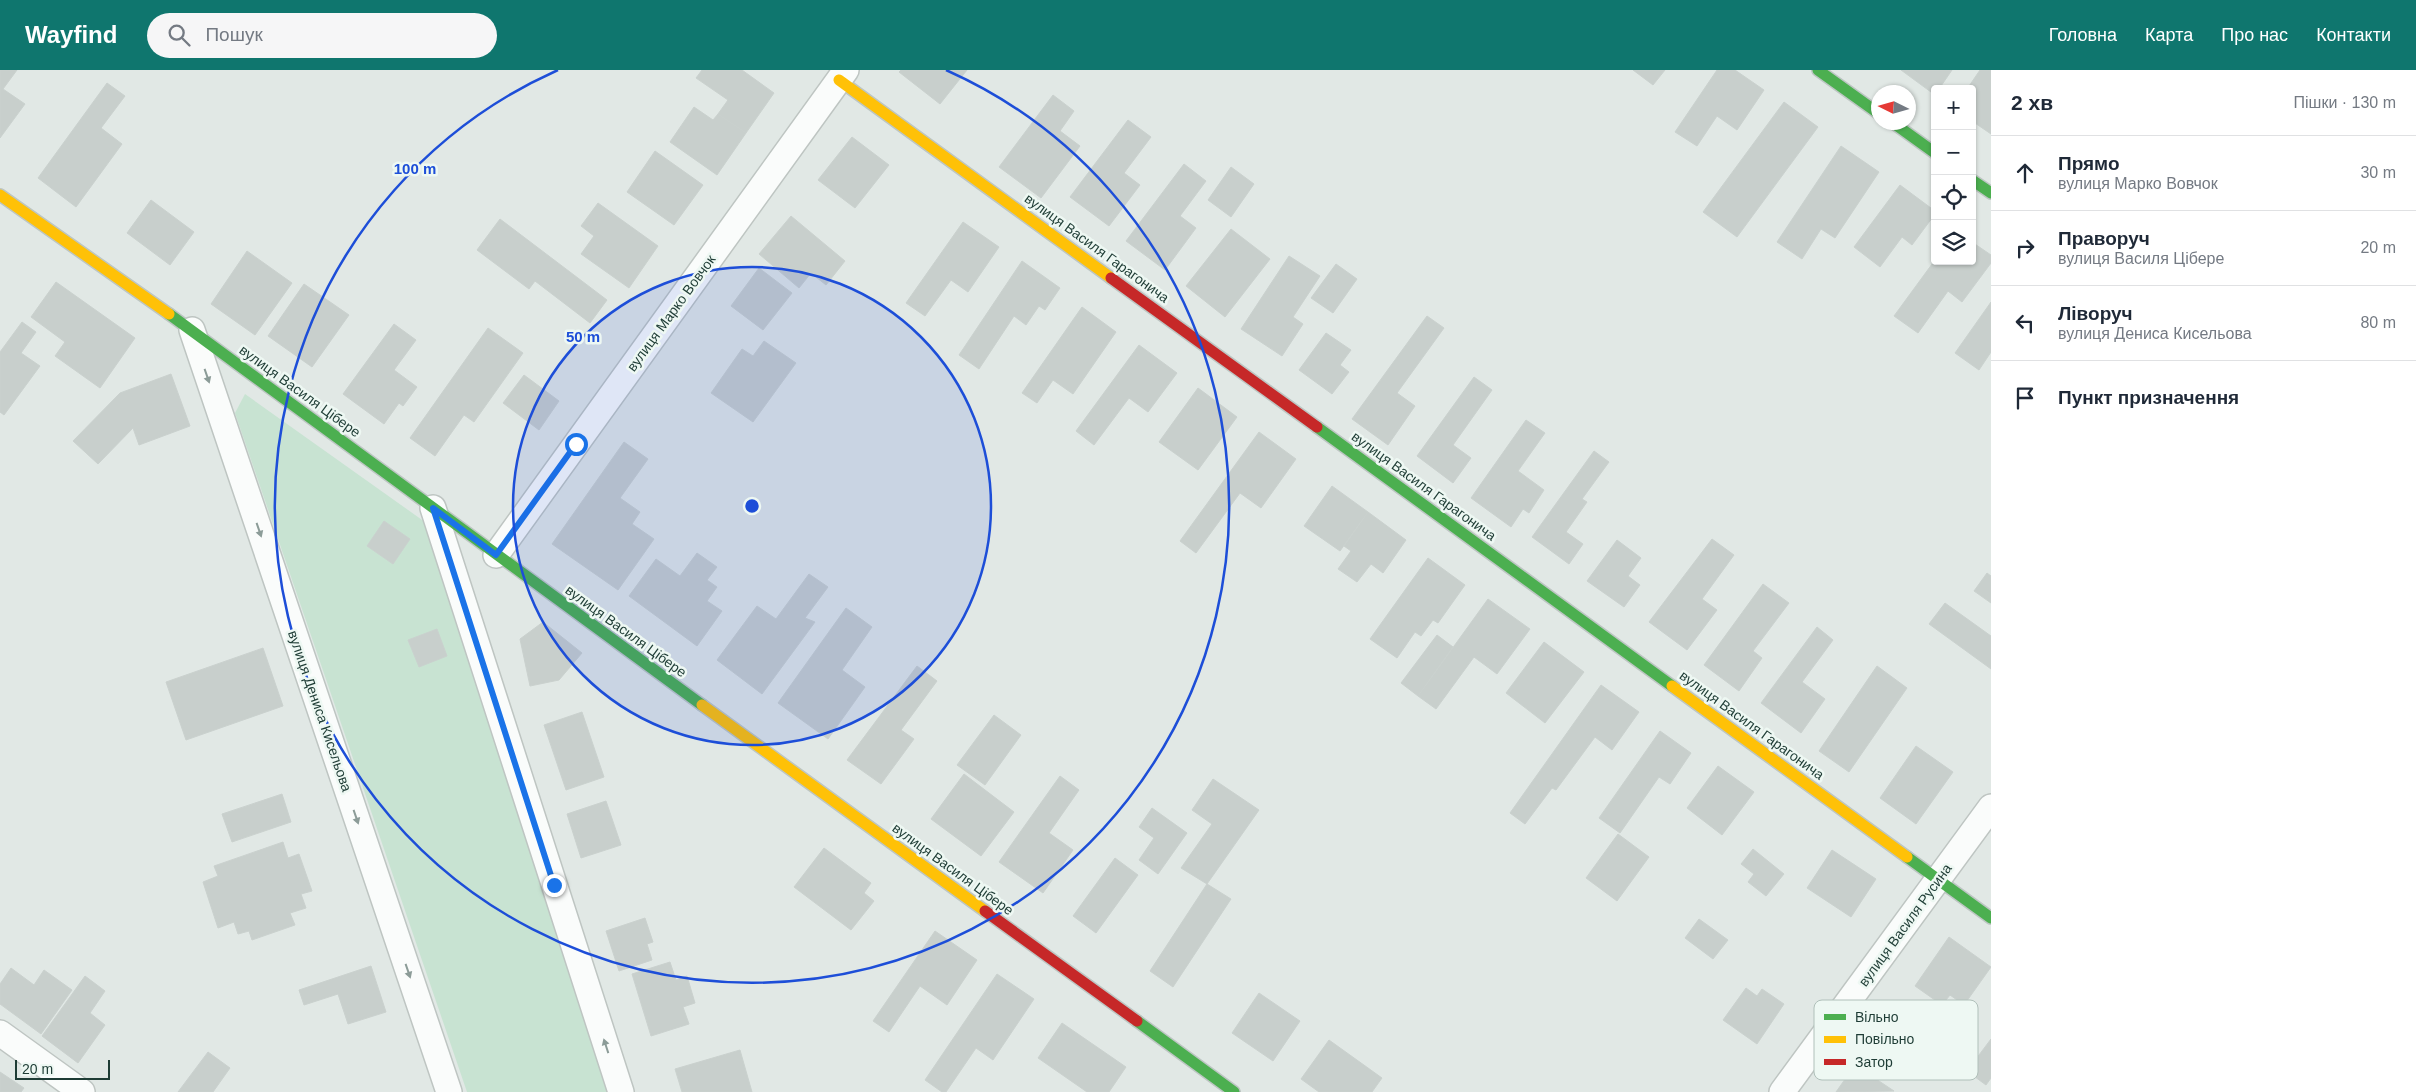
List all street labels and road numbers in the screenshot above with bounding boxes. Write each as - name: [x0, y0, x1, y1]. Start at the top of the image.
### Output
- street label: вулиця Василя Гарагонича: [1022, 190, 1172, 306]
- street label: вулиця Марко Вовчок: [623, 251, 719, 374]
- street label: вулиця Василя Цібере: [236, 342, 364, 440]
- street label: вулиця Василя Гарагонича: [1349, 428, 1499, 544]
- street label: вулиця Василя Цібере: [562, 582, 690, 680]
- street label: вулиця Дениса Кисельова: [285, 628, 355, 794]
- street label: вулиця Василя Гарагонича: [1677, 667, 1827, 783]
- street label: вулиця Василя Цібере: [889, 820, 1017, 918]
- street label: вулиця Василя Русина: [1855, 860, 1955, 989]

